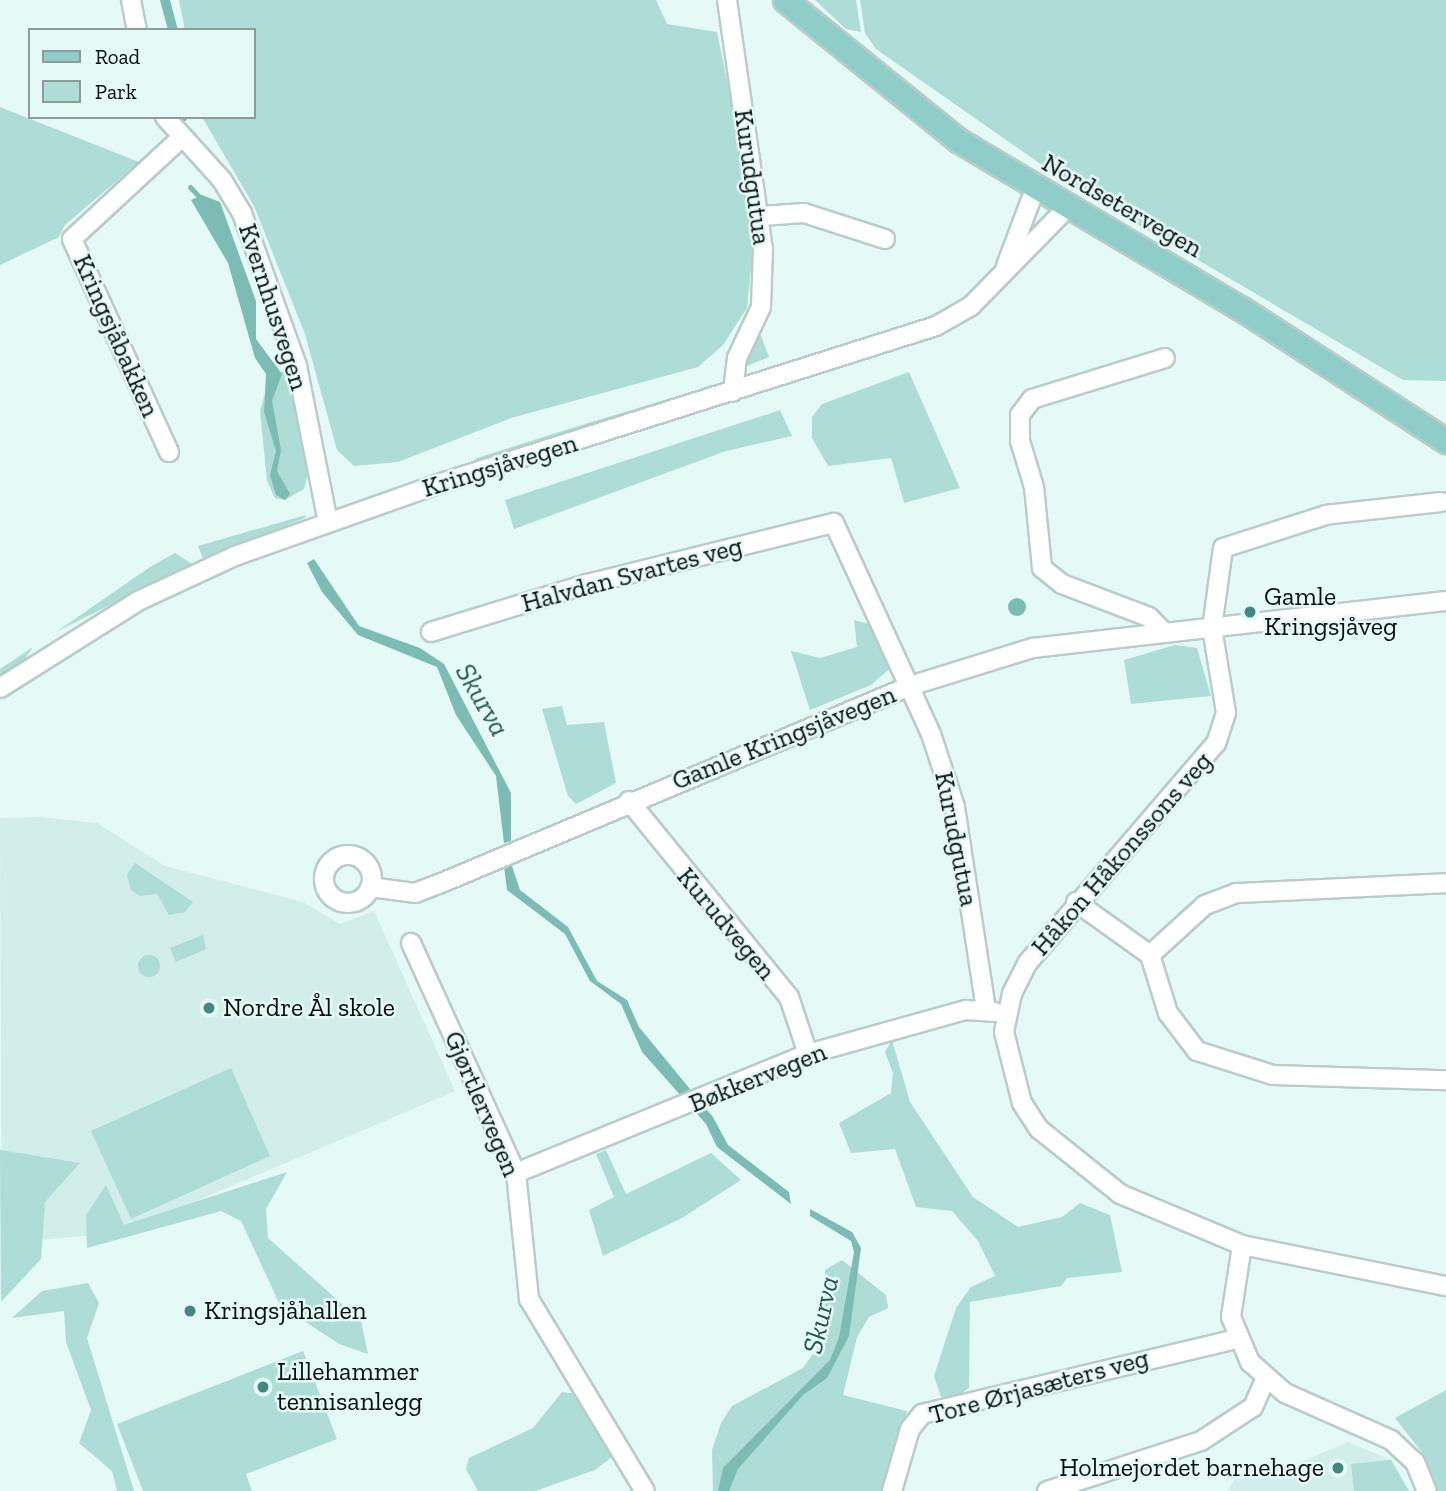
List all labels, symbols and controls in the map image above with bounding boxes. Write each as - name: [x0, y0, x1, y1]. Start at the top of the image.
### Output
- legend: [28, 28, 256, 119]
- text: Road: [95, 44, 140, 69]
- text: Park: [95, 79, 137, 104]
- street label: Kurudgutua: [727, 107, 777, 247]
- street label: Nordsetervegen: [1036, 148, 1208, 264]
- street label: Kvernhusvegen: [231, 220, 315, 394]
- street label: Kringsjåbakken: [66, 250, 166, 422]
- street label: Kringsjåvegen: [419, 428, 581, 504]
- street label: Halvdan Svartes veg: [518, 530, 746, 620]
- place label: Gamle Kringsjåveg: [1264, 581, 1397, 642]
- marker: Gamle Kringsjåveg: [1242, 604, 1258, 620]
- water label: Skurva: [448, 658, 516, 742]
- street label: Gamle Kringsjåvegen: [668, 679, 900, 797]
- street label: Håkon Håkonssons veg: [1025, 746, 1219, 962]
- street label: Kurudgutua: [928, 769, 984, 909]
- street label: Kurudvegen: [670, 862, 782, 986]
- place label: Nordre Ål skole: [223, 992, 396, 1024]
- marker: Nordre Ål skole: [201, 1000, 217, 1016]
- street label: Gjørtlervegen: [437, 1027, 527, 1181]
- street label: Bøkkervegen: [685, 1036, 831, 1120]
- water label: Skurva: [796, 1273, 846, 1357]
- place label: Kringsjåhallen: [204, 1295, 367, 1327]
- marker: Kringsjåhallen: [182, 1303, 198, 1319]
- street label: Tore Ørjasæters veg: [926, 1343, 1152, 1431]
- place label: Lillehammer tennisanlegg: [277, 1356, 422, 1418]
- marker: Lillehammer tennisanlegg: [255, 1379, 271, 1395]
- place label: Holmejordet barnehage: [1059, 1452, 1324, 1484]
- marker: Holmejordet barnehage: [1330, 1460, 1346, 1476]

